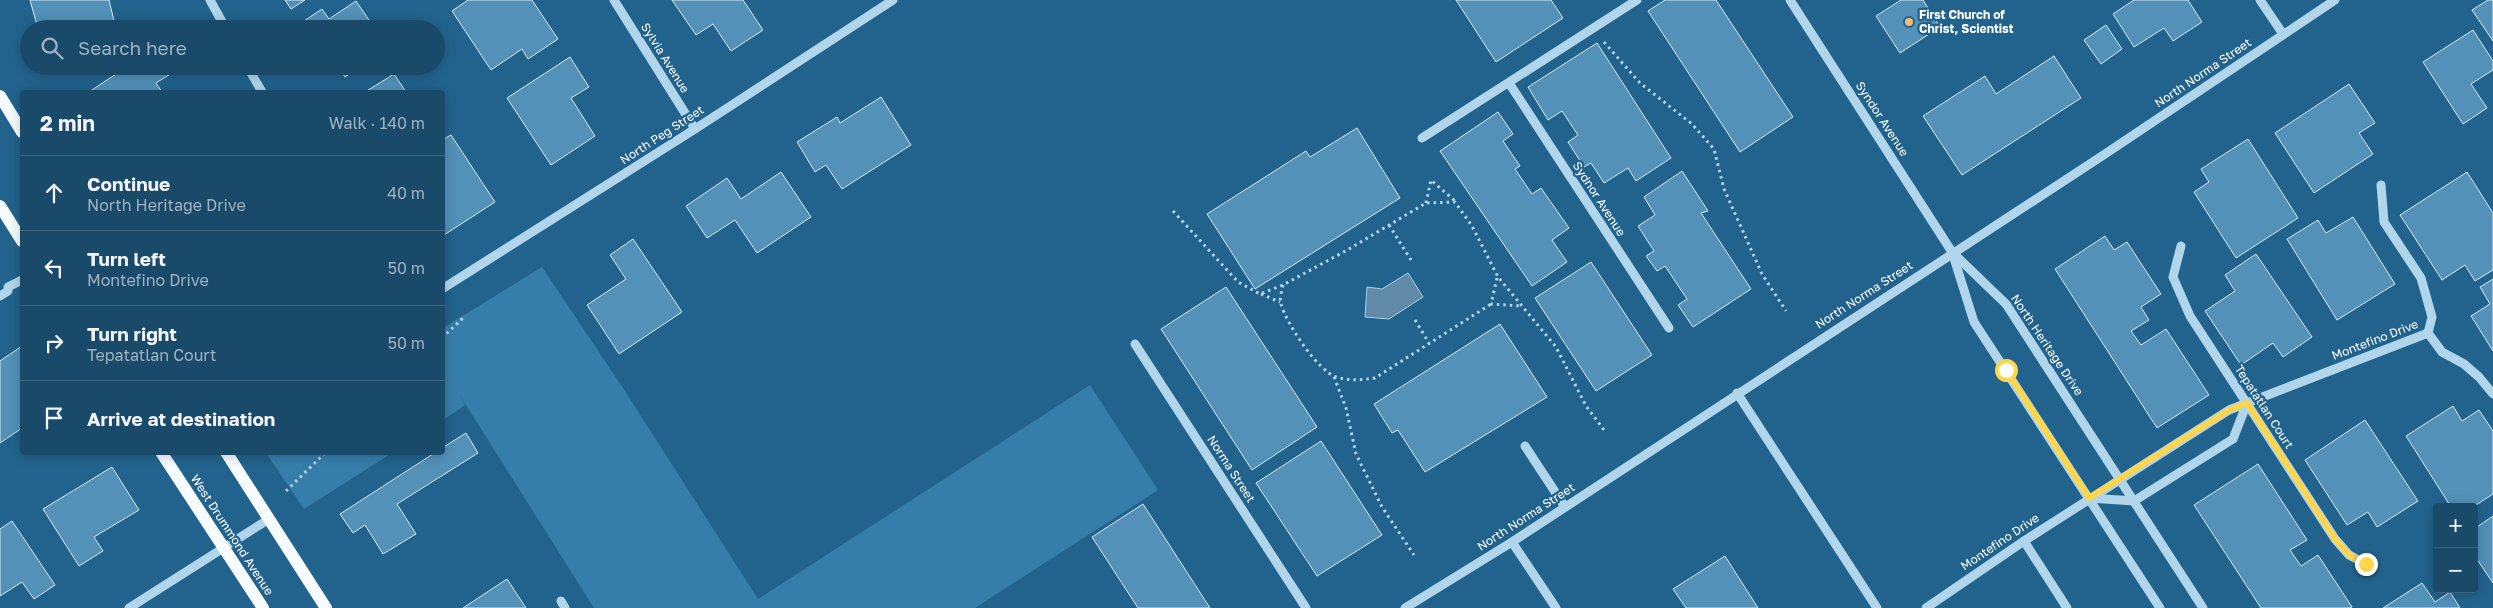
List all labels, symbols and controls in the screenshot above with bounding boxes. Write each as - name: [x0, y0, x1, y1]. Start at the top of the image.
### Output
- place label: First Church of Christ, Scientist: [1919, 7, 2014, 36]
- marker: First Church of Christ, Scientist: [1903, 16, 1915, 28]
- search box: [20, 20, 445, 75]
- street label: Sylvia Avenue: [638, 20, 693, 96]
- icon: search: [38, 34, 66, 62]
- street label: North Norma Street: [2152, 35, 2254, 110]
- text: Search here: [78, 36, 187, 59]
- street label: Syndor Avenue: [1853, 78, 1912, 159]
- street label: North Peg Street: [617, 102, 707, 167]
- text: 2 min: [40, 110, 95, 136]
- text: Walk · 140 m: [329, 113, 425, 133]
- street label: Sydnor Avenue: [1570, 159, 1629, 239]
- text: Continue: [87, 172, 170, 195]
- icon: ahead: [40, 179, 68, 207]
- text: 40 m: [387, 183, 425, 203]
- text: North Heritage Drive: [87, 195, 246, 215]
- text: Turn left: [87, 247, 166, 270]
- icon: left: [40, 254, 68, 282]
- street label: North Norma Street: [1812, 257, 1916, 332]
- text: 50 m: [388, 258, 425, 278]
- text: Montefino Drive: [87, 270, 209, 290]
- street label: North Heritage Drive: [2008, 291, 2087, 398]
- street label: Montefino Drive: [2329, 316, 2420, 363]
- text: Turn right: [87, 322, 177, 345]
- icon: right: [40, 329, 68, 357]
- text: 50 m: [388, 333, 425, 353]
- text: Tepatatlan Court: [87, 345, 216, 365]
- route start: [1995, 359, 2018, 382]
- street label: Tepatatlan Court: [2232, 362, 2297, 452]
- icon: arrive: [40, 404, 68, 432]
- text: Arrive at destination: [87, 407, 275, 430]
- street label: Norma Street: [1204, 432, 1259, 505]
- street label: West Drummond Avenue: [188, 471, 277, 598]
- street label: North Norma Street: [1474, 479, 1578, 554]
- map controls: [2433, 503, 2478, 593]
- button: +: [2433, 503, 2478, 548]
- street label: Montefino Drive: [1958, 510, 2042, 573]
- button: −: [2433, 548, 2478, 593]
- route end: [2355, 553, 2378, 576]

